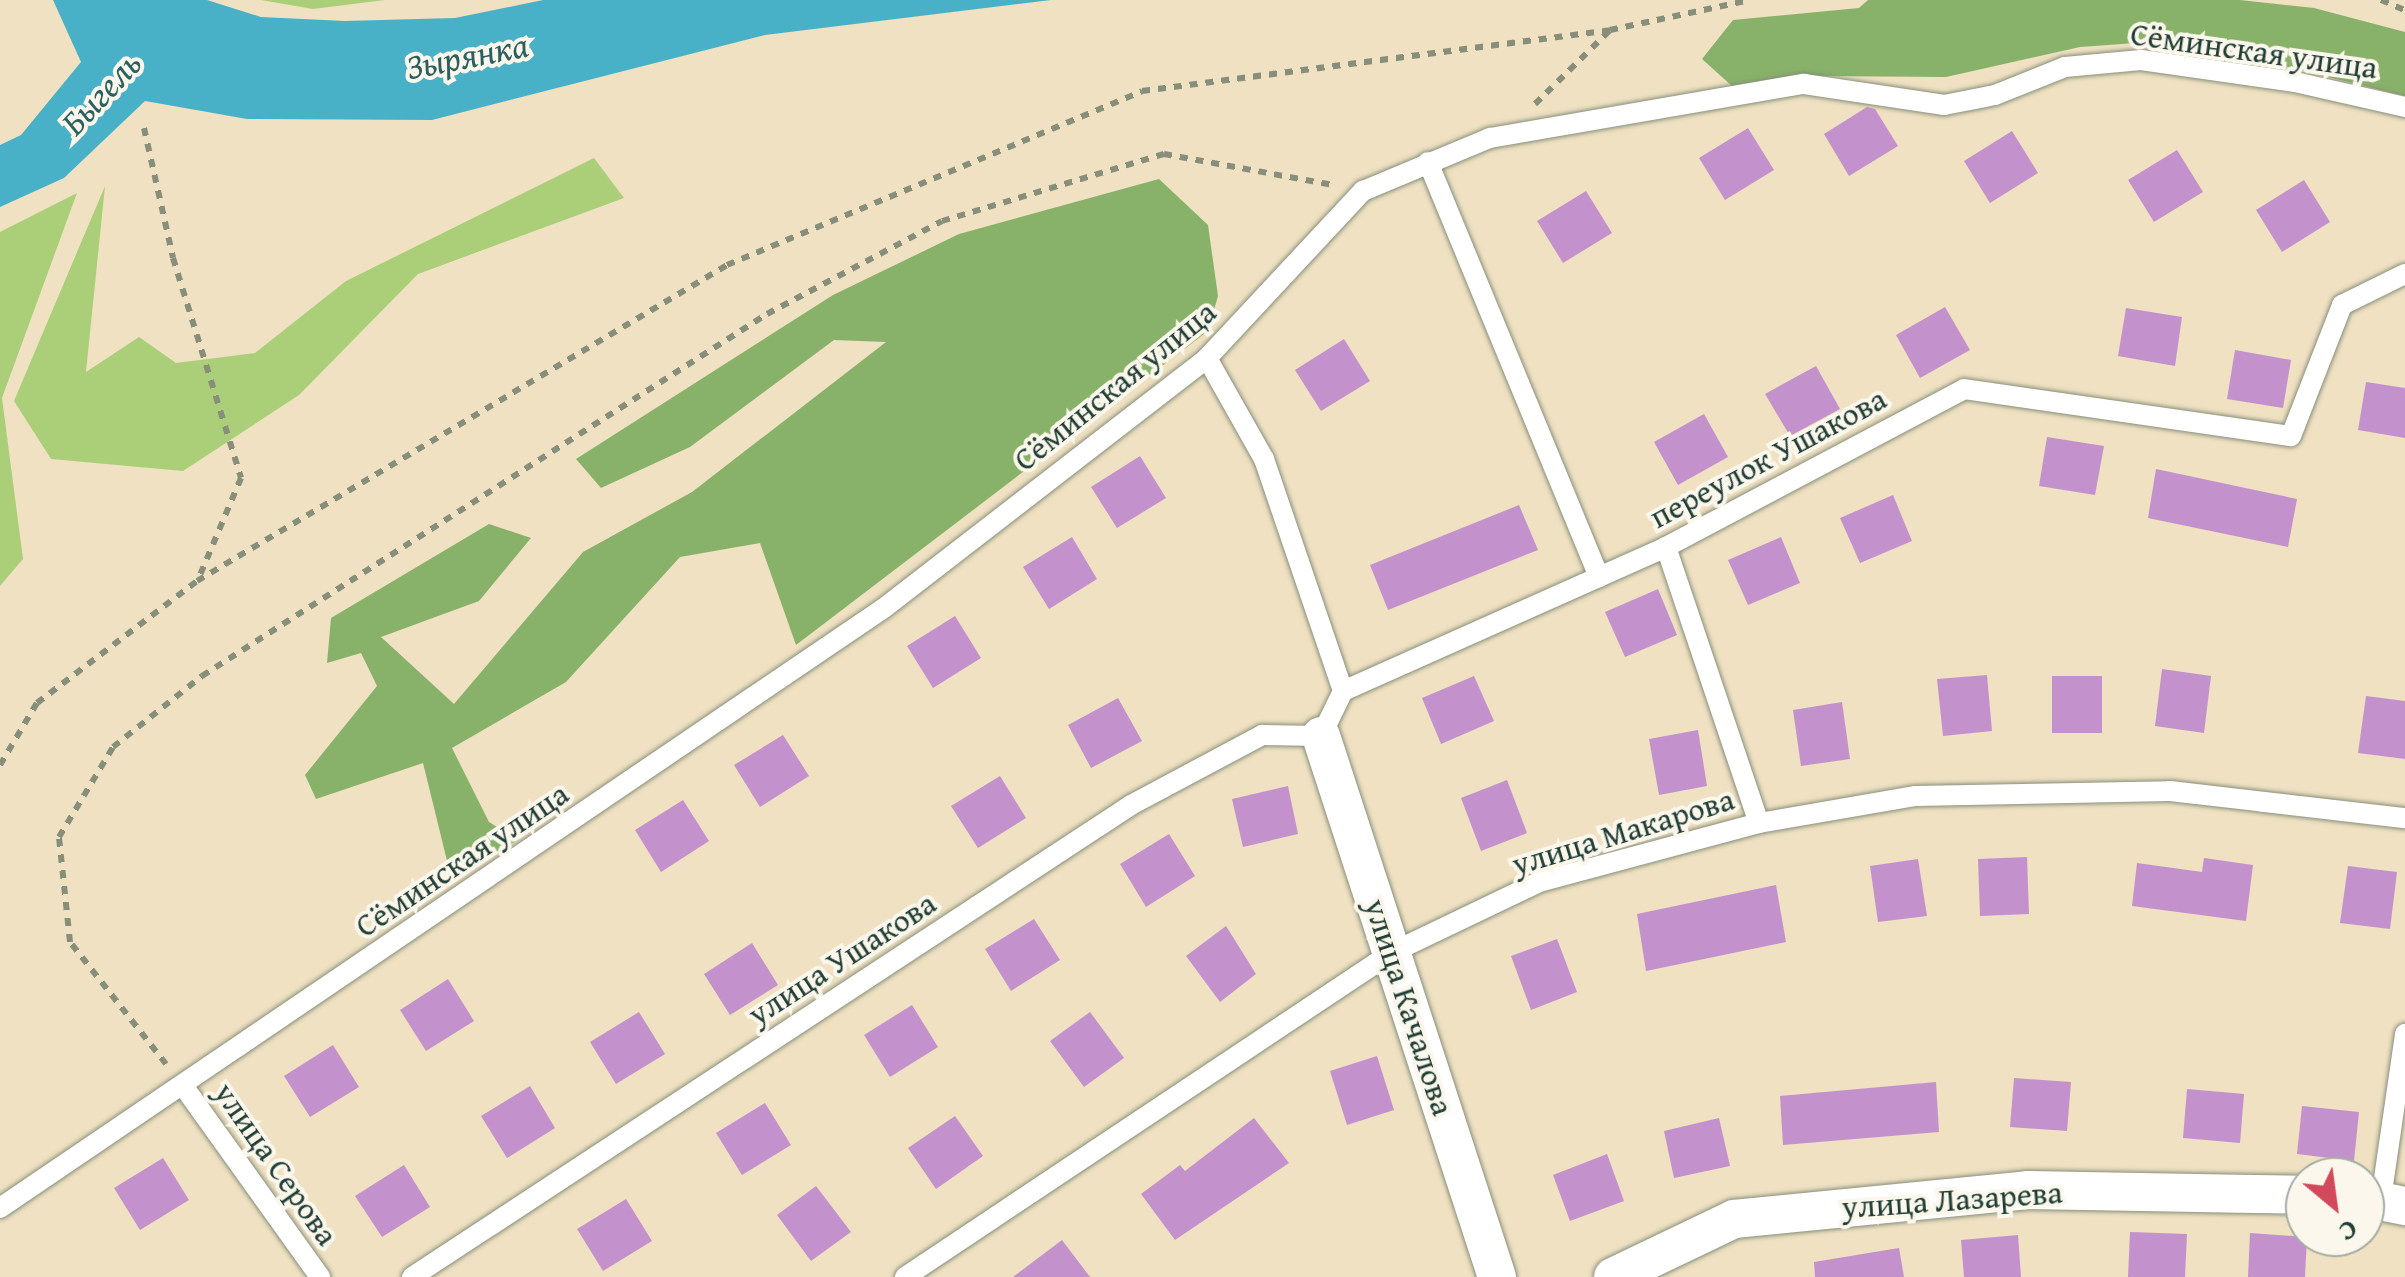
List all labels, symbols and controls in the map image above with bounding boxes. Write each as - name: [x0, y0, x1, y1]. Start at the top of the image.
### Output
- street label: Сёминская улица: [2128, 15, 2380, 87]
- water label: Зырянка: [403, 24, 531, 88]
- water label: Быгель: [52, 42, 150, 144]
- street label: Сёминская улица: [1006, 293, 1224, 479]
- street label: переулок Ушакова: [1643, 379, 1893, 537]
- street label: Сёминская улица: [348, 775, 576, 945]
- street label: улица Макарова: [1507, 780, 1739, 884]
- street label: улица Ушакова: [741, 884, 943, 1034]
- street label: улица Качалова: [1356, 894, 1462, 1120]
- street label: улица Серова: [206, 1075, 346, 1253]
- north arrow: [2285, 1157, 2385, 1257]
- street label: улица Лазарева: [1840, 1173, 2064, 1227]
- text: С: [2332, 1210, 2366, 1254]

